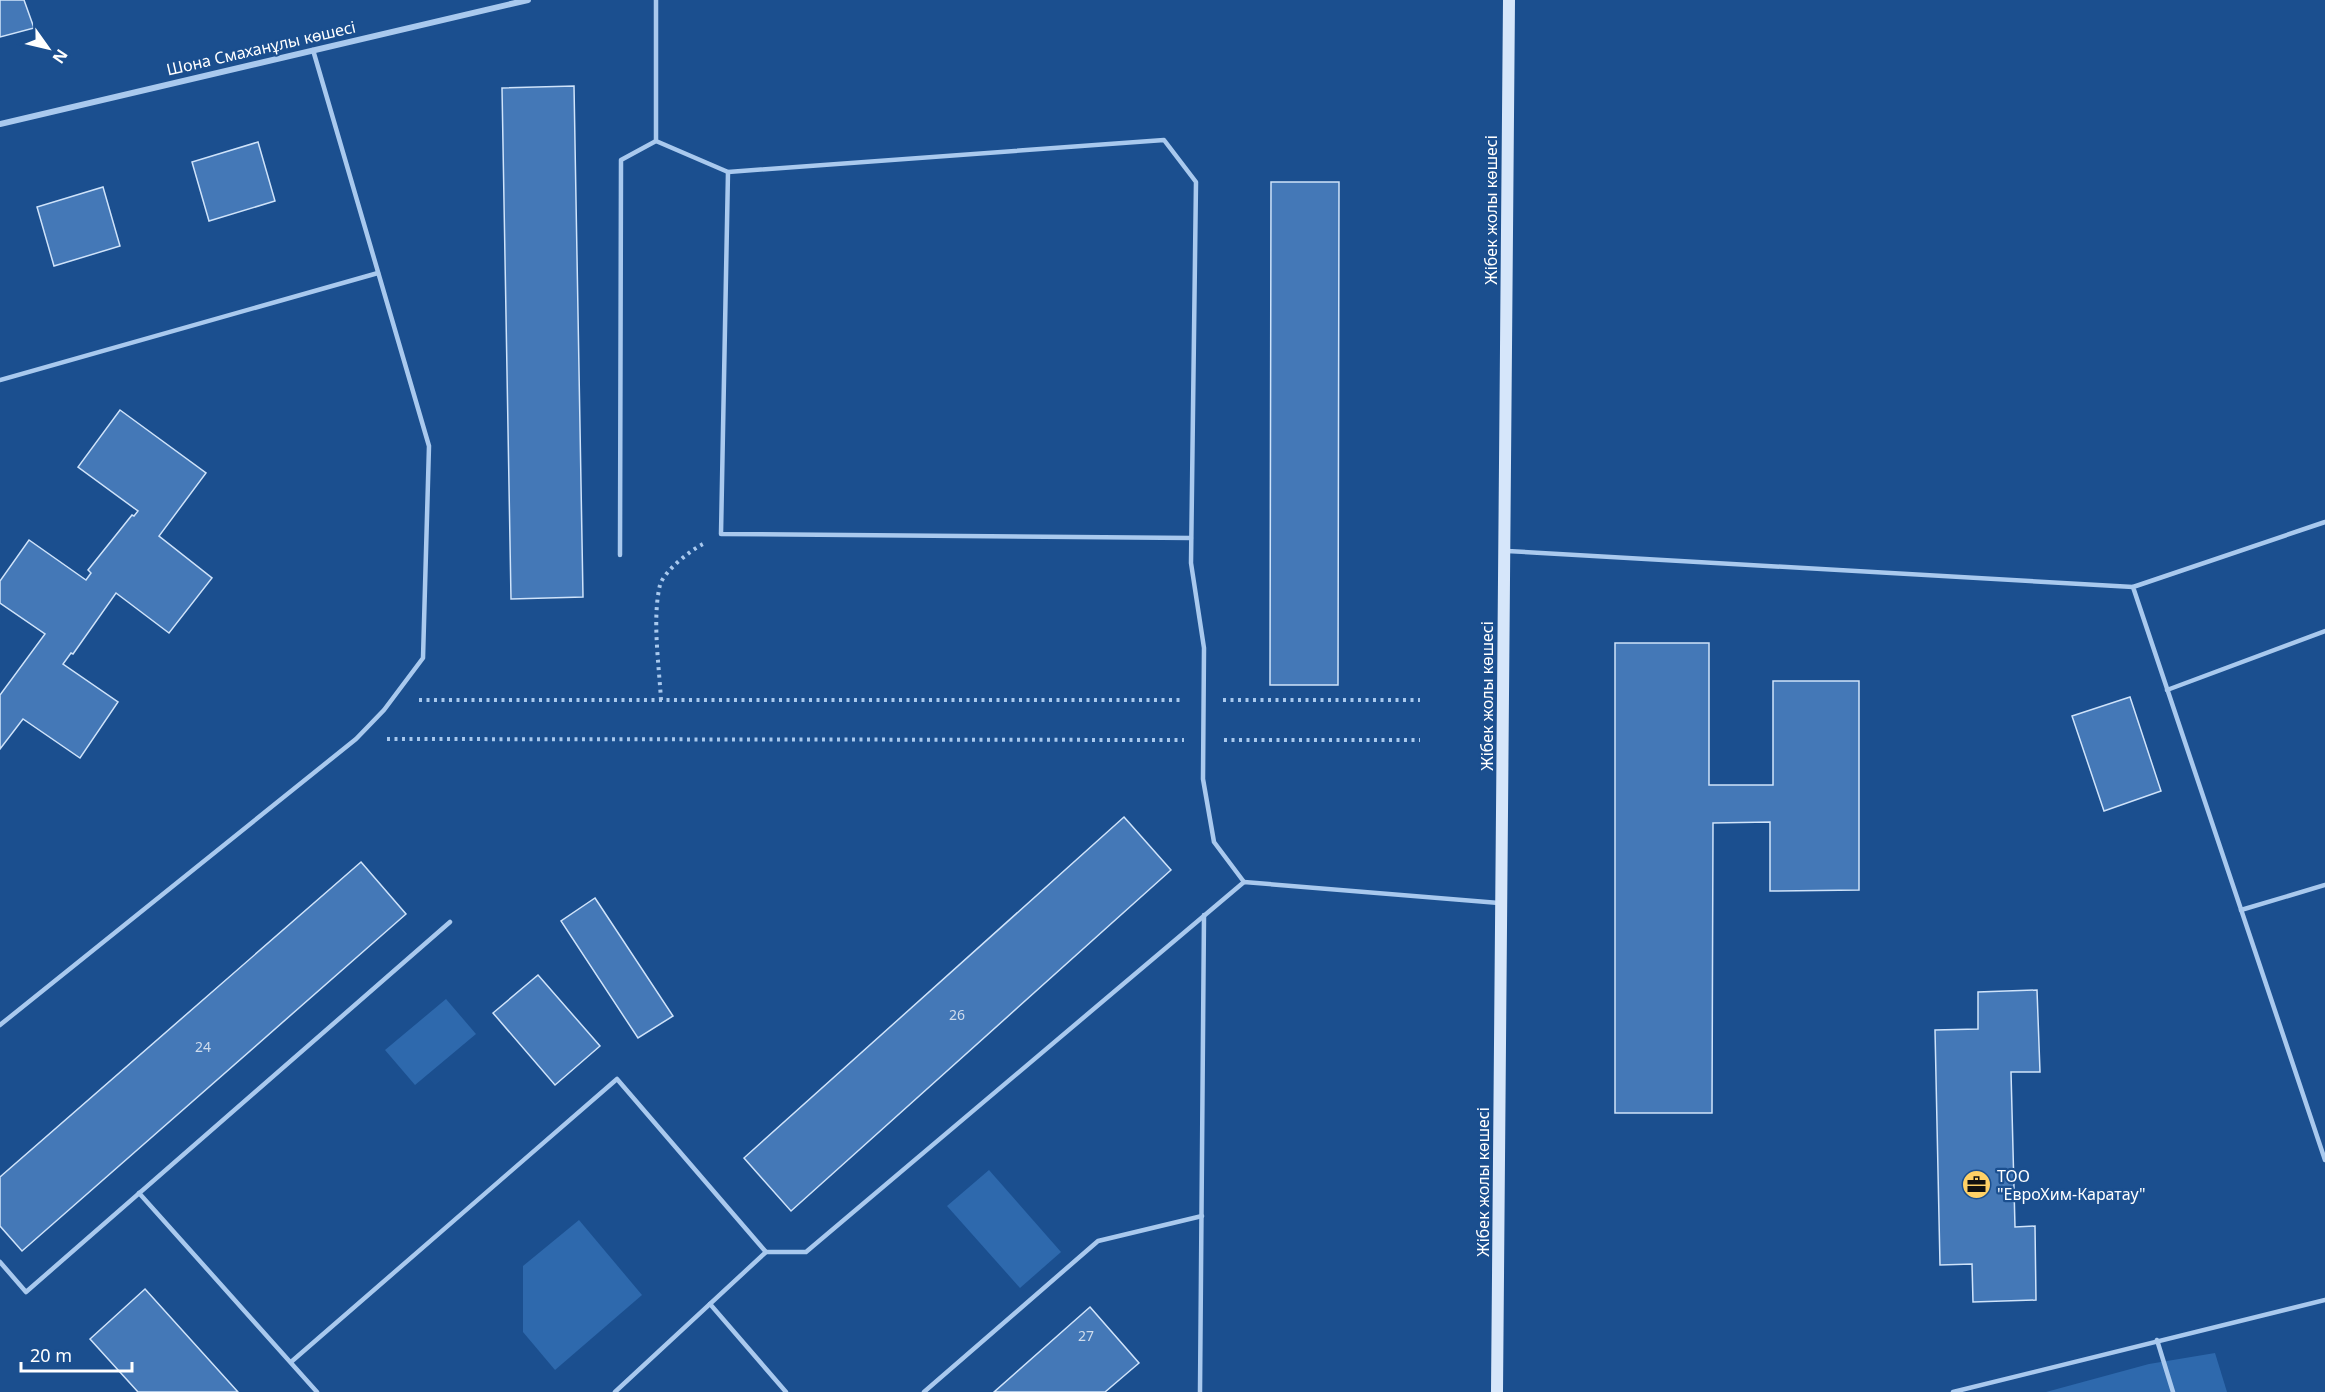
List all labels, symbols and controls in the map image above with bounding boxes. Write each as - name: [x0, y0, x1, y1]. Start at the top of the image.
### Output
- street label: Шона Смаханұлы көшесі: [164, 16, 358, 80]
- north arrow: [18, 18, 78, 78]
- text: N: [48, 45, 73, 68]
- street label: Жібек жолы көшесі: [1480, 135, 1502, 285]
- street label: Жібек жолы көшесі: [1476, 621, 1498, 771]
- house number: 26: [949, 1005, 965, 1024]
- house number: 24: [195, 1037, 211, 1056]
- street label: Жібек жолы көшесі: [1472, 1107, 1494, 1257]
- place label: ТОО "ЕвроХим-Каратау": [1997, 1165, 2146, 1205]
- office icon: ТОО "ЕвроХим-Каратау": [1960, 1169, 1992, 1201]
- house number: 27: [1078, 1326, 1094, 1345]
- scale bar: [21, 1335, 132, 1373]
- text: 20 m: [30, 1343, 72, 1367]

